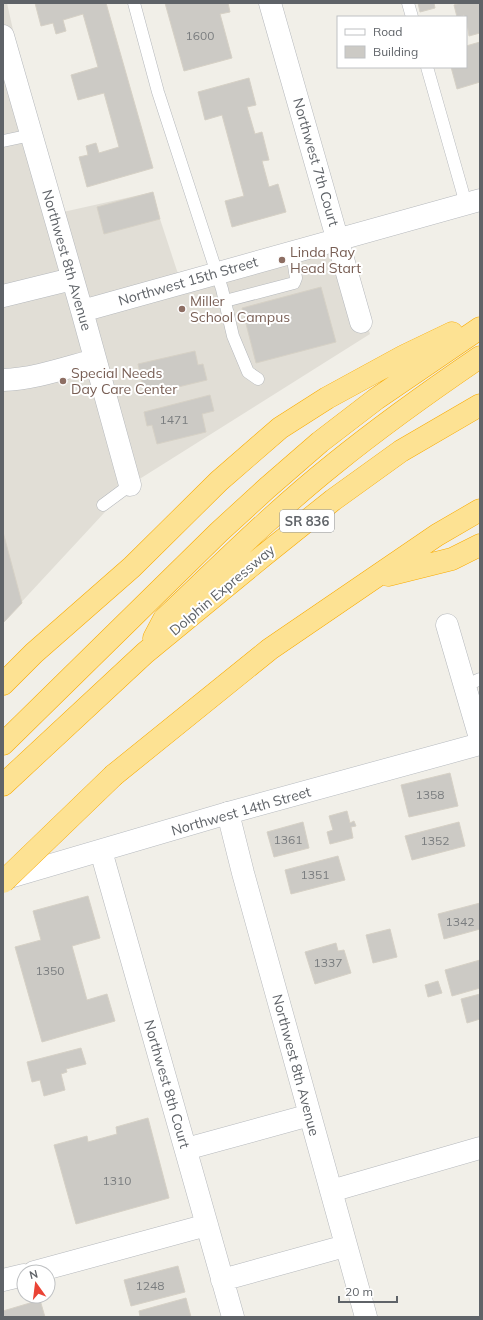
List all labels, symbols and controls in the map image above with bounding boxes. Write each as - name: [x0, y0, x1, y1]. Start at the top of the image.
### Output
- legend: [337, 16, 467, 68]
- text: Road: [373, 24, 402, 39]
- house number: 1600: [186, 28, 214, 43]
- text: Building: [373, 44, 418, 59]
- street label: Northwest 7th Court: [289, 96, 343, 228]
- street label: Northwest 8th Avenue: [38, 187, 96, 333]
- place label: Linda Ray Head Start: [290, 243, 361, 277]
- street label: Northwest 15th Street: [116, 252, 260, 310]
- marker: Linda Ray Head Start: [277, 255, 287, 265]
- place label: Miller School Campus: [190, 292, 290, 326]
- marker: Miller School Campus: [177, 304, 187, 314]
- place label: Special Needs Day Care Center: [71, 364, 178, 398]
- marker: Special Needs Day Care Center: [58, 376, 68, 386]
- house number: 1471: [160, 412, 188, 427]
- road number: SR 836: [280, 510, 334, 532]
- street label: Dolphin Expressway: [166, 540, 279, 639]
- street label: Northwest 14th Street: [169, 782, 313, 840]
- house number: 1358: [416, 787, 444, 802]
- house number: 1361: [274, 832, 302, 847]
- house number: 1352: [421, 833, 449, 848]
- house number: 1351: [301, 867, 329, 882]
- house number: 1342: [446, 914, 474, 929]
- house number: 1337: [314, 955, 342, 970]
- house number: 1350: [36, 963, 64, 978]
- street label: Northwest 8th Avenue: [268, 992, 324, 1138]
- street label: Northwest 8th Court: [140, 1018, 194, 1150]
- house number: 1310: [103, 1173, 131, 1188]
- north arrow: [16, 1264, 56, 1304]
- text: N: [28, 1266, 39, 1282]
- house number: 1248: [136, 1278, 164, 1293]
- scale bar: [339, 1278, 397, 1304]
- text: 20 m: [345, 1284, 373, 1299]

